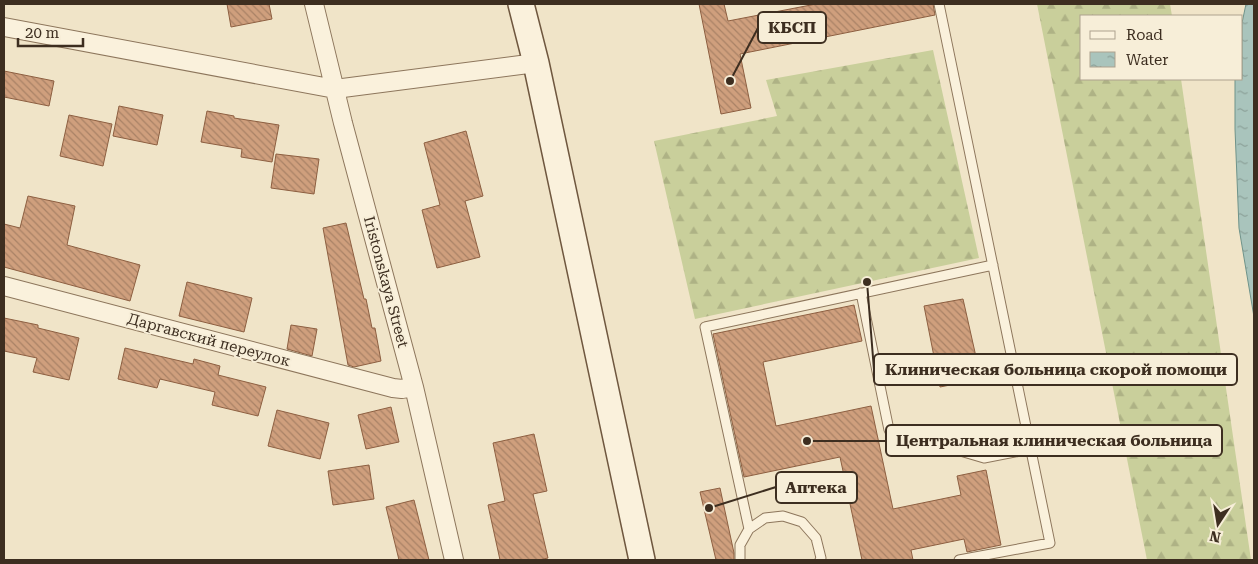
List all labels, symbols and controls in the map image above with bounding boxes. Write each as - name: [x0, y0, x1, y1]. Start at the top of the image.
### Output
- callout: КБСП: [758, 12, 826, 43]
- scale bar: [18, 15, 82, 47]
- legend: [1080, 15, 1243, 80]
- text: КБСП: [768, 18, 816, 37]
- text: 20 m: [25, 24, 60, 42]
- text: Road: [1126, 26, 1163, 44]
- text: Water: [1126, 51, 1168, 69]
- street label: Iristonskaya Street: [360, 214, 412, 350]
- street label: Даргавский переулок: [125, 310, 293, 371]
- callout: Клиническая больница скорой помощи: [874, 354, 1237, 385]
- text: Клиническая больница скорой помощи: [885, 360, 1227, 379]
- callout: Центральная клиническая больница: [886, 425, 1222, 456]
- text: Центральная клиническая больница: [896, 431, 1213, 450]
- callout: Аптека: [776, 472, 857, 503]
- text: Аптека: [785, 478, 847, 497]
- north arrow: [1193, 499, 1243, 549]
- text: N: [1208, 528, 1222, 546]

